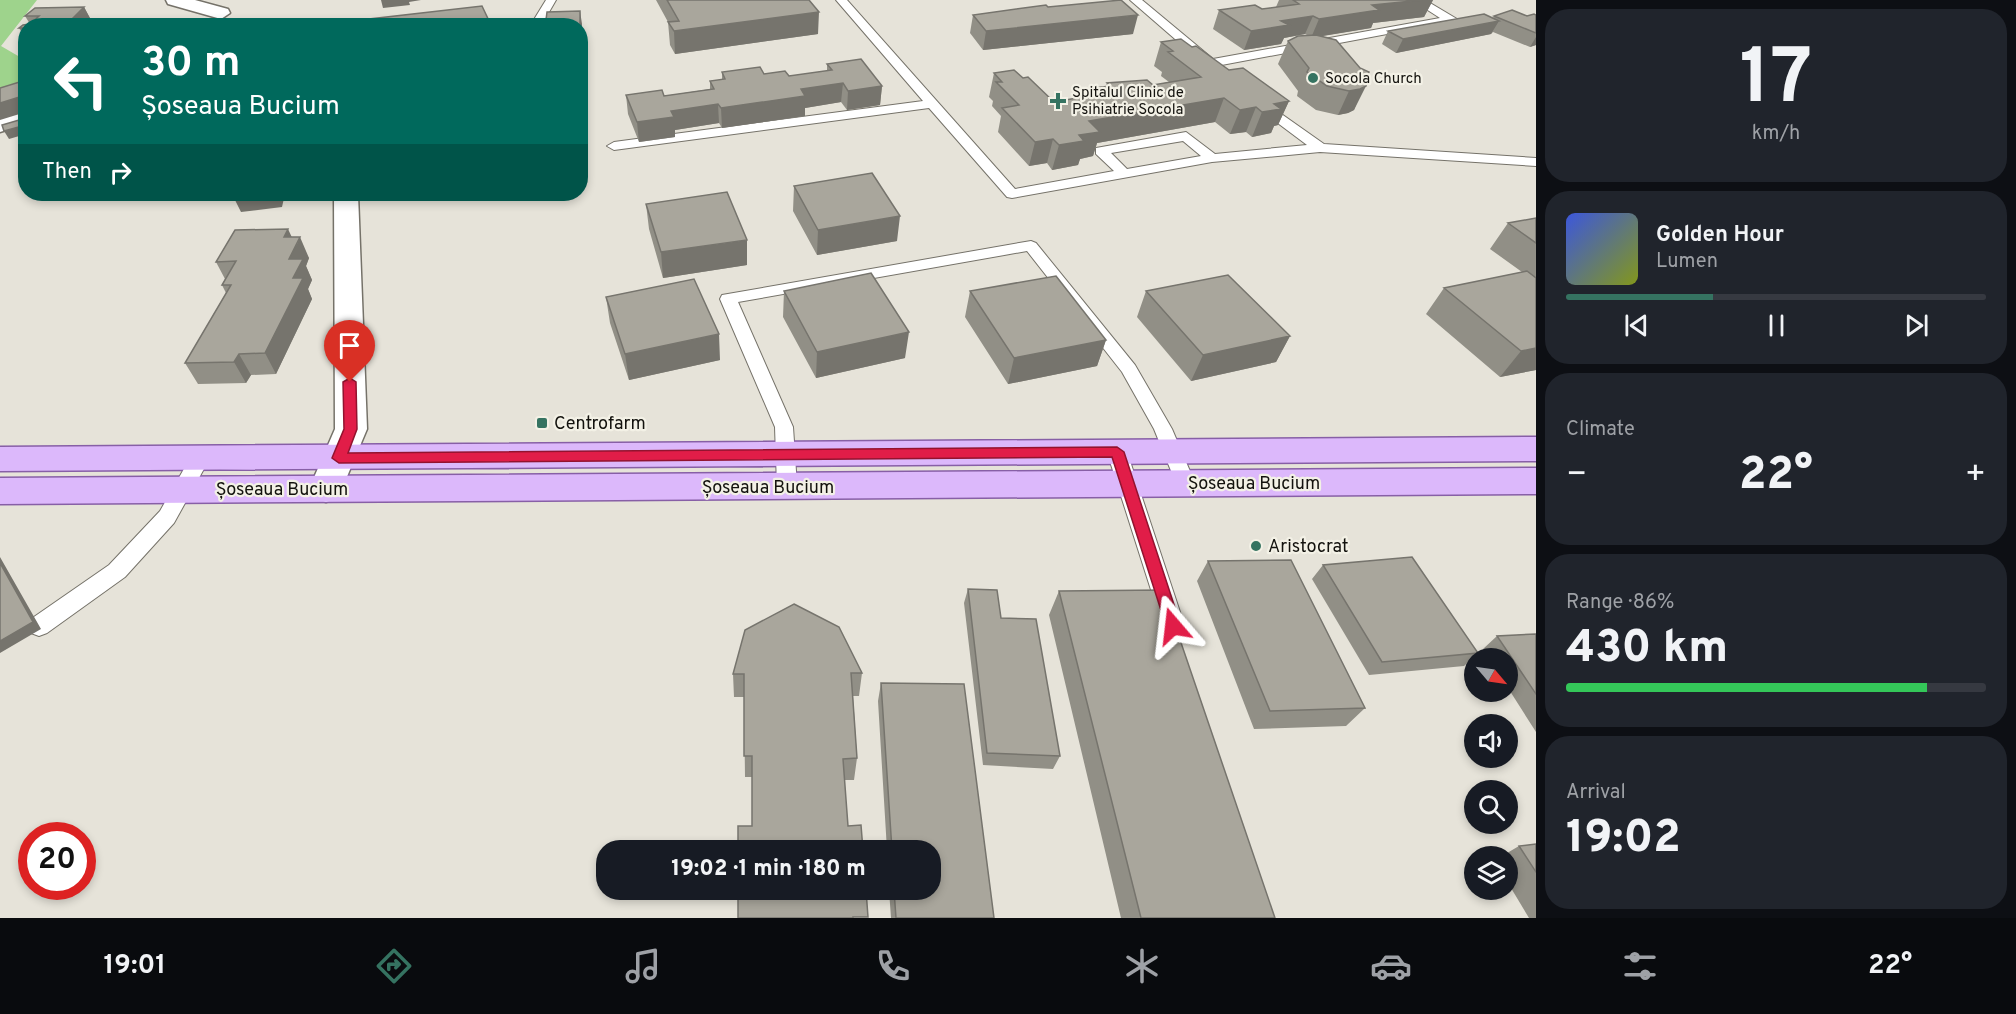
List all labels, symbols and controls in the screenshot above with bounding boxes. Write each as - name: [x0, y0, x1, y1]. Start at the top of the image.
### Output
- text: 17: [1740, 32, 1812, 131]
- text: 30 m: [141, 38, 240, 91]
- icon: left: [42, 42, 120, 120]
- place label: Socola Church: [1325, 70, 1422, 89]
- marker: Socola Church: [1306, 71, 1320, 85]
- place label: Spitalul Clinic de Psihiatrie Socola: [1072, 84, 1184, 120]
- text: Șoseaua Bucium: [141, 90, 340, 124]
- marker: Spitalul Clinic de Psihiatrie Socola: [1049, 92, 1067, 110]
- text: km/h: [1752, 121, 1800, 147]
- icon: right: [104, 156, 137, 189]
- text: Then: [42, 159, 92, 186]
- text: Golden Hour: [1656, 222, 1784, 249]
- text: Lumen: [1656, 249, 1718, 275]
- icon: previous: [1620, 309, 1653, 342]
- icon: pause: [1760, 309, 1793, 342]
- icon: next: [1900, 309, 1933, 342]
- pin: [324, 320, 375, 382]
- icon: arrive: [333, 329, 366, 362]
- place label: Centrofarm: [554, 413, 646, 436]
- marker: Centrofarm: [535, 416, 549, 430]
- text: Climate: [1566, 417, 1635, 443]
- text: 22°: [1739, 448, 1813, 505]
- text: −: [1566, 455, 1587, 497]
- text: +: [1965, 455, 1986, 497]
- street label: Șoseaua Bucium: [1188, 473, 1320, 496]
- street label: Șoseaua Bucium: [702, 477, 834, 500]
- street label: Șoseaua Bucium: [216, 479, 348, 502]
- place label: Aristocrat: [1268, 536, 1349, 559]
- marker: Aristocrat: [1249, 539, 1263, 553]
- text: Range · 86%: [1566, 590, 1674, 616]
- position arrow: [1141, 594, 1205, 658]
- text: 430 km: [1566, 621, 1728, 678]
- north arrow: [1464, 648, 1518, 702]
- map controls: [1464, 648, 1518, 900]
- button: sound: [1464, 714, 1518, 768]
- button: search: [1464, 780, 1518, 834]
- text: Arrival: [1566, 780, 1626, 806]
- text: 19:02: [1566, 811, 1681, 868]
- speed limit sign: 20: [18, 822, 96, 900]
- button: layers: [1464, 846, 1518, 900]
- text: 19:02 · 1 min · 180 m: [671, 856, 866, 883]
- icon: directions: [373, 945, 415, 987]
- icon: music: [622, 945, 664, 987]
- icon: phone: [872, 945, 914, 987]
- icon: climate: [1121, 945, 1163, 987]
- icon: car: [1370, 945, 1412, 987]
- icon: filters: [1619, 945, 1661, 987]
- text: 19:01: [104, 949, 166, 983]
- text: 22°: [1868, 949, 1912, 983]

